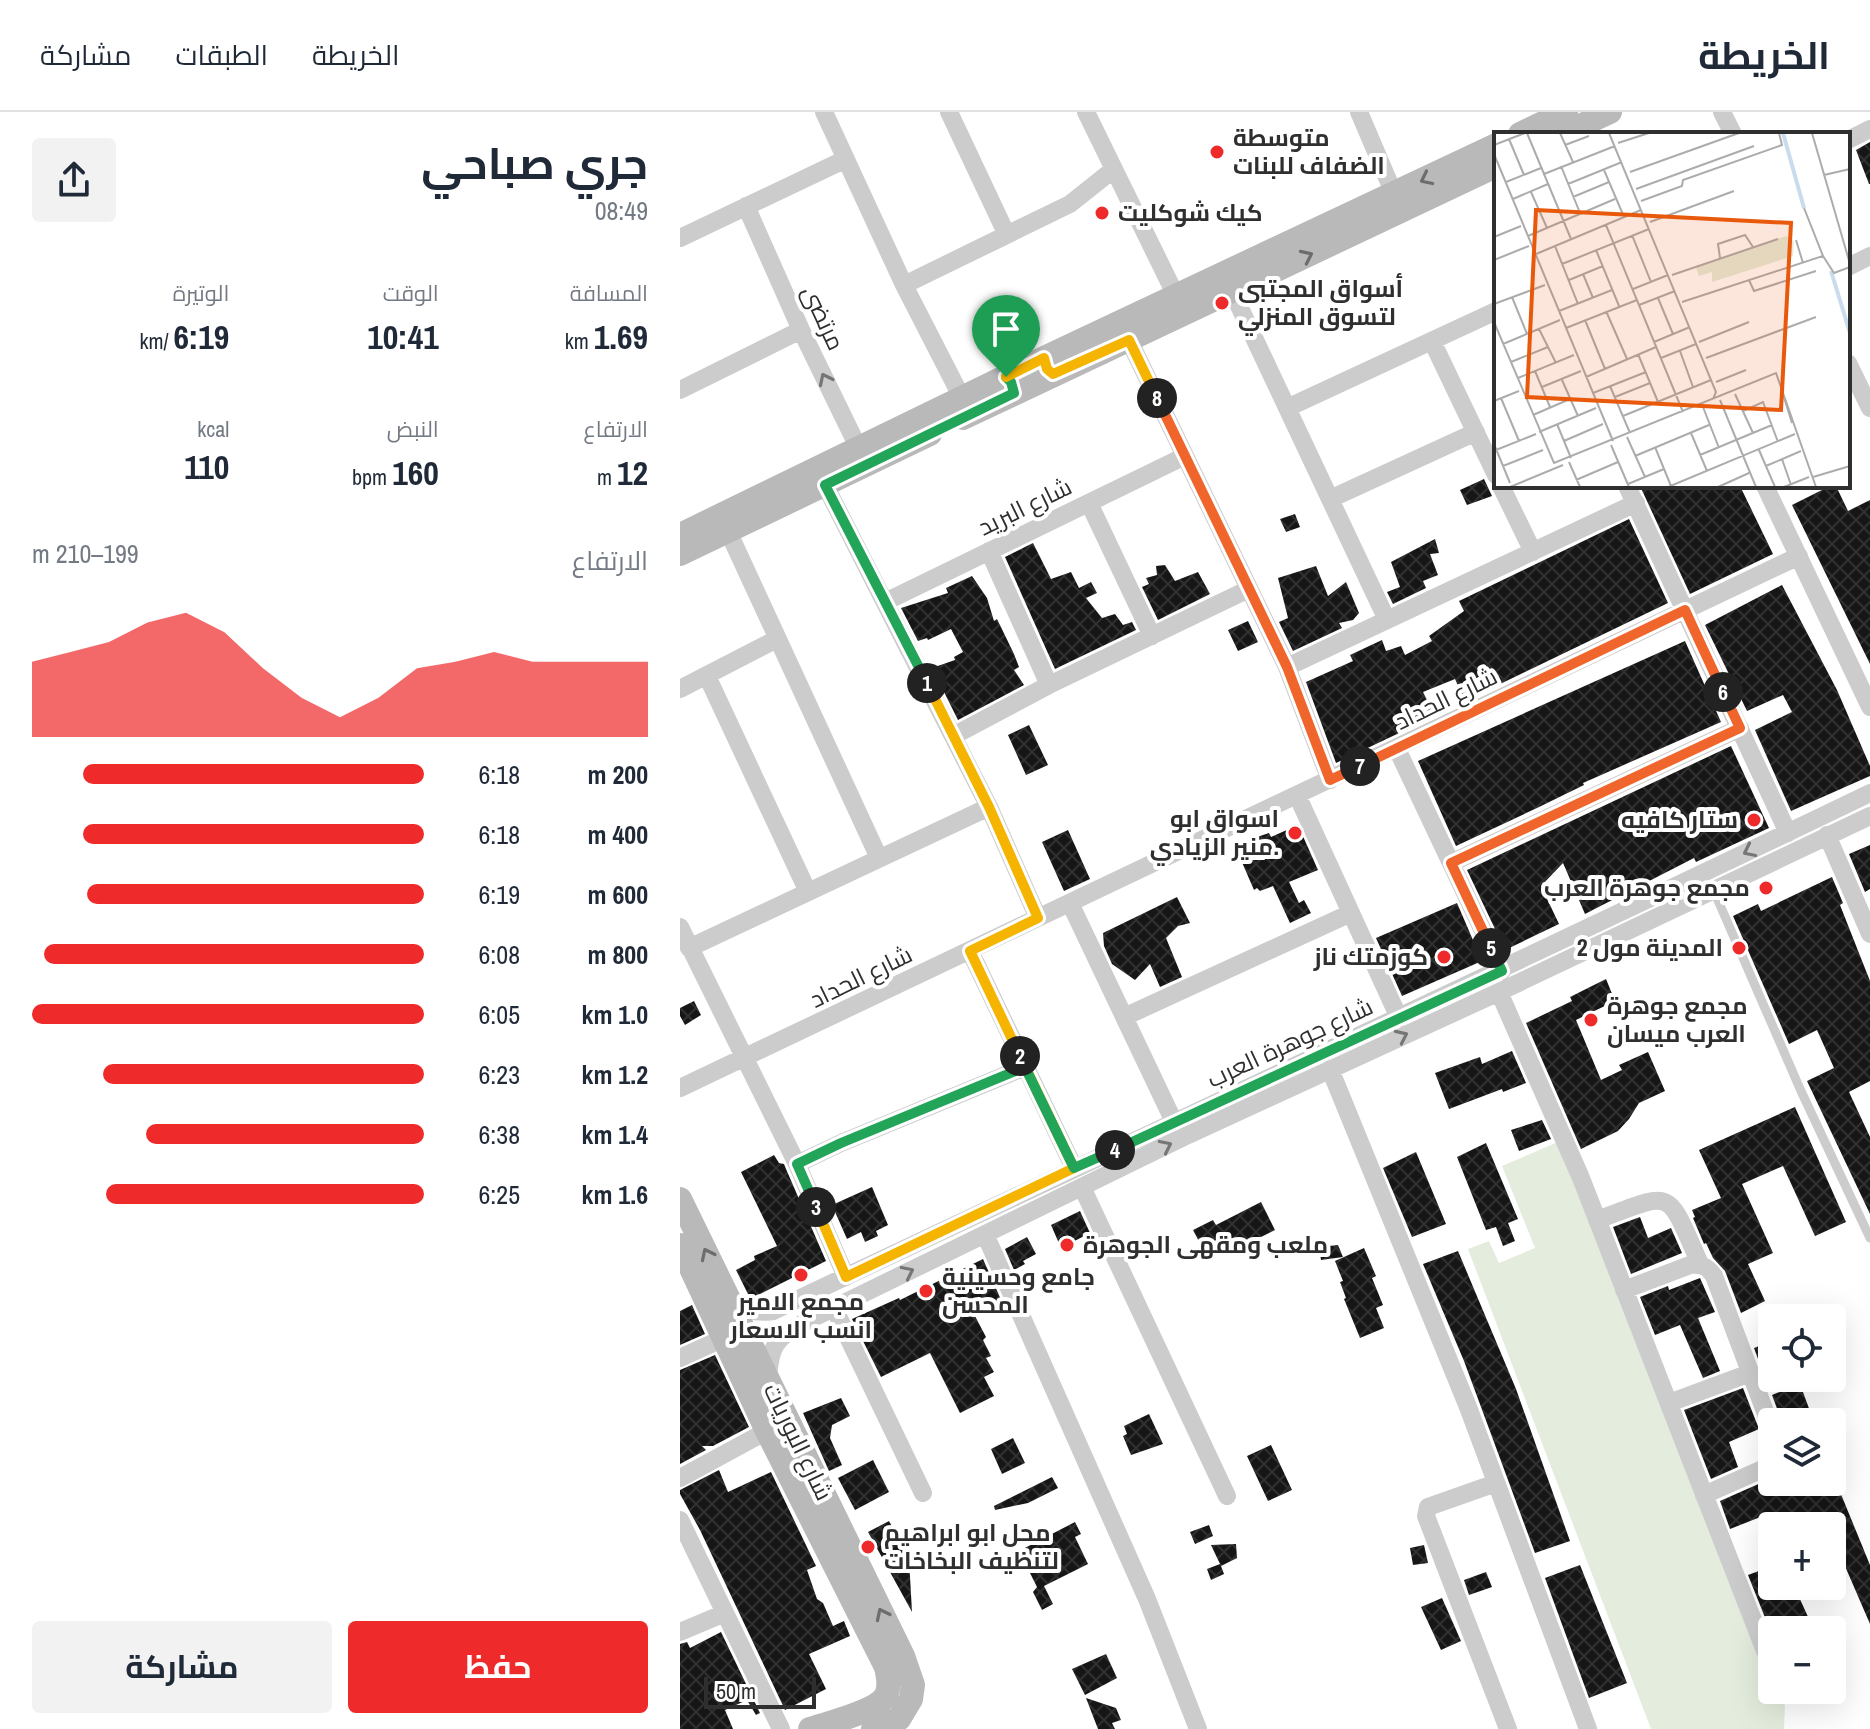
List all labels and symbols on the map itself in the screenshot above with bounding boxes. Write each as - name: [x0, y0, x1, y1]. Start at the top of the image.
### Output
- place label: متوسطة الضفاف للبنات: [1233, 121, 1385, 181]
- inset map: [1494, 132, 1850, 488]
- marker: متوسطة الضفاف للبنات: [1208, 143, 1226, 161]
- one-way arrow: [1419, 169, 1434, 185]
- place label: كيك شوكليت: [1118, 196, 1263, 228]
- marker: كيك شوكليت: [1093, 204, 1111, 222]
- one-way arrow: [1298, 250, 1313, 266]
- place label: أسواق المجتبى لتسوق المنزلي: [1238, 272, 1403, 336]
- street label: مرتضى: [795, 280, 853, 355]
- marker: أسواق المجتبى لتسوق المنزلي: [1213, 294, 1231, 312]
- pin: [972, 295, 1040, 377]
- one-way arrow: [819, 373, 835, 387]
- pin: 8: [1137, 378, 1177, 418]
- street label: شارع البريد: [972, 470, 1077, 543]
- street label: شارع الحداد: [1389, 660, 1503, 738]
- pin: 1: [907, 663, 947, 703]
- pin: 6: [1703, 672, 1743, 712]
- pin: 7: [1340, 746, 1380, 786]
- place label: اسواق ابو منير الزيادي.: [1150, 802, 1279, 866]
- place label: ستار كافيه: [1621, 803, 1738, 835]
- marker: ستار كافيه: [1745, 811, 1763, 829]
- marker: اسواق ابو منير الزيادي.: [1286, 824, 1304, 842]
- one-way arrow: [1743, 842, 1758, 857]
- place label: مجمع جوهرة العرب: [1544, 871, 1750, 904]
- marker: مجمع جوهرة العرب: [1757, 879, 1775, 897]
- pin: 5: [1471, 928, 1511, 968]
- place label: المدينة مول 2: [1577, 931, 1723, 963]
- street label: شارع الحداد: [804, 938, 918, 1016]
- marker: المدينة مول 2: [1730, 939, 1748, 957]
- place label: كوزمتك ناز: [1313, 940, 1428, 972]
- marker: كوزمتك ناز: [1435, 948, 1453, 966]
- place label: مجمع جوهرة العرب ميسان: [1607, 989, 1748, 1049]
- street label: شارع جوهرة العرب: [1202, 990, 1378, 1095]
- marker: مجمع جوهرة العرب ميسان: [1582, 1011, 1600, 1029]
- one-way arrow: [1394, 1029, 1408, 1045]
- pin: 2: [1000, 1036, 1040, 1076]
- pin: 4: [1095, 1130, 1135, 1170]
- one-way arrow: [1158, 1140, 1173, 1156]
- pin: 3: [796, 1187, 836, 1227]
- place label: ملعب ومقهى الجوهرة: [1083, 1228, 1328, 1260]
- marker: ملعب ومقهى الجوهرة: [1058, 1236, 1076, 1254]
- one-way arrow: [701, 1248, 717, 1263]
- place label: جامع وحسينية المحسن: [942, 1260, 1095, 1320]
- marker: مجمع الامير انسب الاسعار: [792, 1266, 810, 1284]
- one-way arrow: [899, 1266, 914, 1282]
- marker: جامع وحسينية المحسن: [917, 1282, 935, 1300]
- place label: مجمع الامير انسب الاسعار: [729, 1285, 872, 1345]
- street label: شارع البوريات: [756, 1378, 841, 1506]
- place label: محل ابو ابراهيم لتنظيف البخاخات: [884, 1516, 1059, 1576]
- marker: محل ابو ابراهيم لتنظيف البخاخات: [859, 1538, 877, 1556]
- one-way arrow: [876, 1607, 892, 1622]
- scale bar: [704, 1673, 816, 1709]

